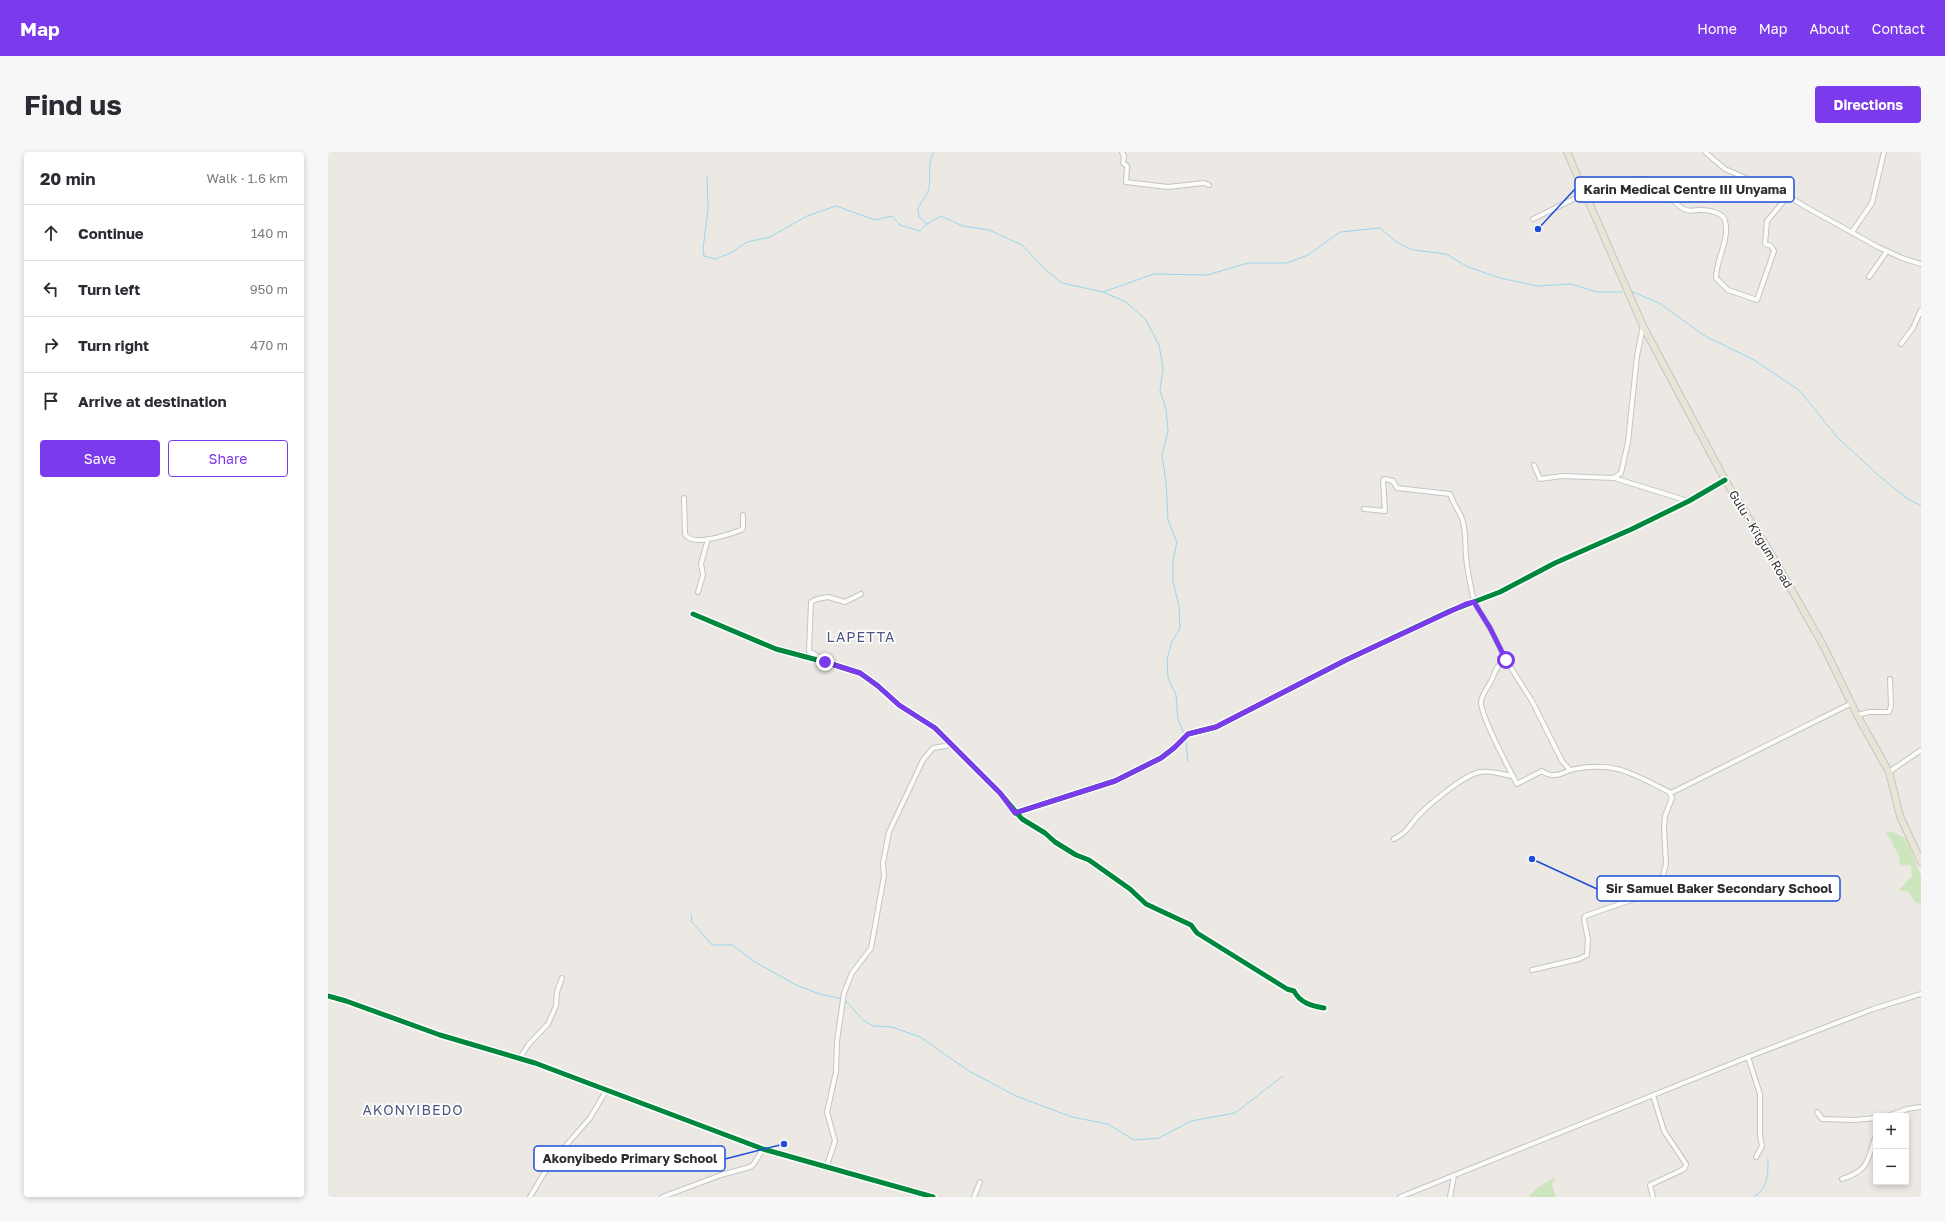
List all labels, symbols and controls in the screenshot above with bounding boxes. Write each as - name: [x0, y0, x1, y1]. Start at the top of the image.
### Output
- text: Map: [20, 17, 60, 40]
- text: Home: [1697, 20, 1737, 37]
- text: Map: [1759, 20, 1787, 37]
- text: About: [1809, 20, 1850, 37]
- text: Contact: [1872, 20, 1925, 37]
- button: Directions: [1815, 86, 1921, 123]
- text: Find us: [24, 88, 122, 121]
- text: 20 min: [40, 168, 96, 189]
- text: Walk · 1.6 km: [207, 170, 288, 186]
- callout: Karin Medical Centre III Unyama: [1575, 177, 1794, 202]
- text: Karin Medical Centre III Unyama: [1583, 181, 1787, 197]
- icon: ahead: [40, 222, 62, 244]
- text: Continue: [78, 224, 144, 242]
- text: 140 m: [251, 225, 288, 241]
- icon: left: [40, 278, 62, 300]
- text: Turn left: [78, 280, 140, 298]
- text: 950 m: [250, 281, 288, 297]
- icon: right: [40, 334, 62, 356]
- text: Turn right: [78, 336, 149, 354]
- text: 470 m: [250, 337, 288, 353]
- icon: arrive: [40, 390, 62, 412]
- text: Arrive at destination: [78, 392, 227, 410]
- button: Save: [40, 440, 160, 477]
- button: Share: [168, 440, 288, 477]
- street label: Gulu - Kitgum Road: [1726, 487, 1796, 591]
- district label: LAPETTA: [827, 628, 895, 645]
- route start: [1497, 651, 1515, 669]
- route end: [816, 653, 834, 671]
- callout: Sir Samuel Baker Secondary School: [1597, 876, 1840, 901]
- text: Sir Samuel Baker Secondary School: [1606, 880, 1833, 896]
- district label: AKONYIBEDO: [362, 1101, 464, 1118]
- map controls: [1873, 1113, 1909, 1185]
- button: +: [1873, 1113, 1909, 1149]
- callout: Akonyibedo Primary School: [534, 1146, 725, 1171]
- button: −: [1873, 1149, 1909, 1185]
- text: Akonyibedo Primary School: [543, 1150, 718, 1166]

